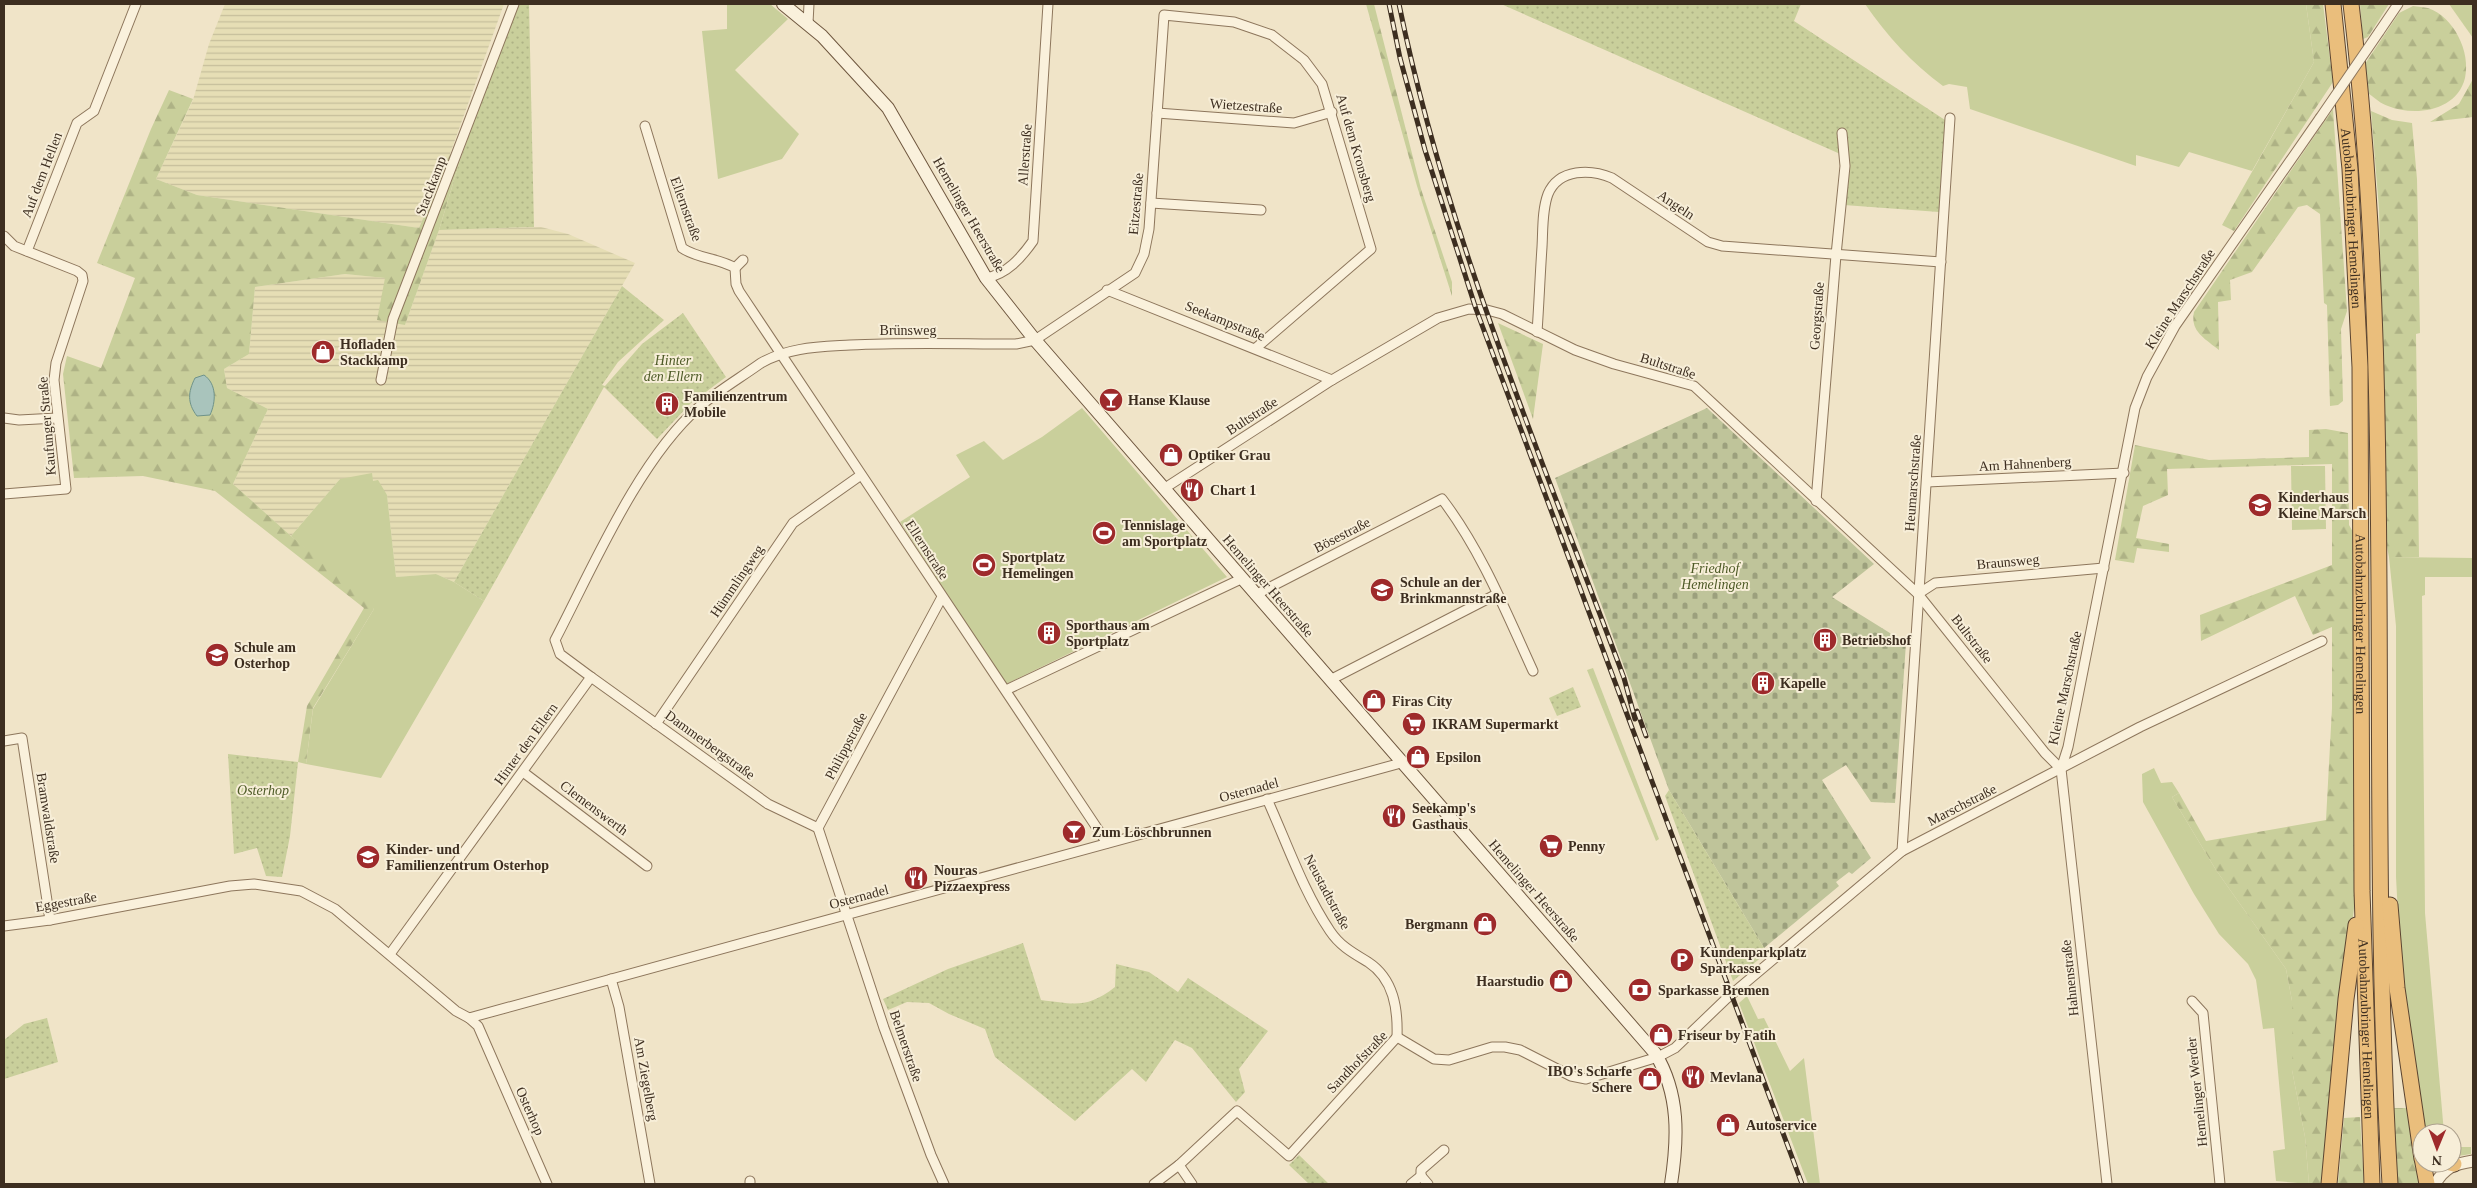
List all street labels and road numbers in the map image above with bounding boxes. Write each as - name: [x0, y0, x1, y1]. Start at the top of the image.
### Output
- street label: Auf dem Kronsberg: [1333, 92, 1379, 204]
- street label: Wietzestraße: [1209, 96, 1283, 116]
- street label: Allerstraße: [1015, 123, 1035, 187]
- street label: Autobahnzubringer Hemelingen: [2338, 127, 2365, 309]
- street label: Auf dem Hellen: [19, 130, 65, 220]
- street label: Stackkamp: [413, 154, 449, 218]
- street label: Hemelinger Heerstraße: [930, 155, 1008, 275]
- street label: Eitzestraße: [1126, 172, 1146, 236]
- street label: Ellernstraße: [667, 175, 705, 243]
- street label: Angeln: [1655, 187, 1697, 223]
- street label: Kleine Marschstraße: [2142, 246, 2218, 352]
- street label: Georgstraße: [1807, 281, 1827, 351]
- street label: Seekampstraße: [1183, 298, 1267, 344]
- street label: Brünsweg: [880, 323, 936, 338]
- street label: Bultstraße: [1638, 350, 1698, 382]
- street label: Kaufunger Straße: [35, 376, 59, 476]
- street label: Bultstraße: [1224, 394, 1280, 438]
- street label: Heumarschstraße: [1902, 434, 1924, 532]
- street label: Am Hahnenberg: [1978, 454, 2072, 474]
- street label: Bösestraße: [1311, 514, 1373, 556]
- street label: Ellernstraße: [902, 518, 952, 582]
- street label: Hemelinger Heerstraße: [1220, 532, 1316, 640]
- street label: Autobahnzubringer Hemelingen: [2353, 533, 2369, 714]
- street label: Hümmlingweg: [707, 542, 767, 620]
- street label: Braunsweg: [1976, 552, 2040, 572]
- street label: Bultstraße: [1948, 612, 1996, 666]
- street label: Kleine Marschstraße: [2046, 630, 2084, 746]
- street label: Hinter den Ellern: [491, 700, 561, 788]
- street label: Dammerbergstraße: [662, 707, 758, 783]
- street label: Philippstraße: [822, 710, 870, 782]
- street label: Bramwaldstraße: [33, 772, 63, 864]
- street label: Osternadel: [1218, 775, 1280, 805]
- street label: Clemenswerth: [557, 778, 631, 838]
- street label: Marschstraße: [1925, 781, 1999, 829]
- street label: Hemelinger Heerstraße: [1486, 837, 1582, 945]
- street label: Neustadtstraße: [1301, 852, 1353, 932]
- street label: Osternadel: [828, 882, 890, 912]
- street label: Eggestraße: [34, 889, 98, 915]
- street label: Autobahnzubringer Hemelingen: [2356, 938, 2377, 1119]
- street label: Hahnenstraße: [2059, 939, 2081, 1017]
- street label: Belmerstraße: [887, 1008, 925, 1084]
- street label: Sandhofstraße: [1324, 1028, 1390, 1096]
- street label: Am Ziegelberg: [631, 1036, 661, 1122]
- street label: Hemelinger Werder: [2184, 1036, 2210, 1148]
- street label: Osterhop: [513, 1085, 547, 1137]

